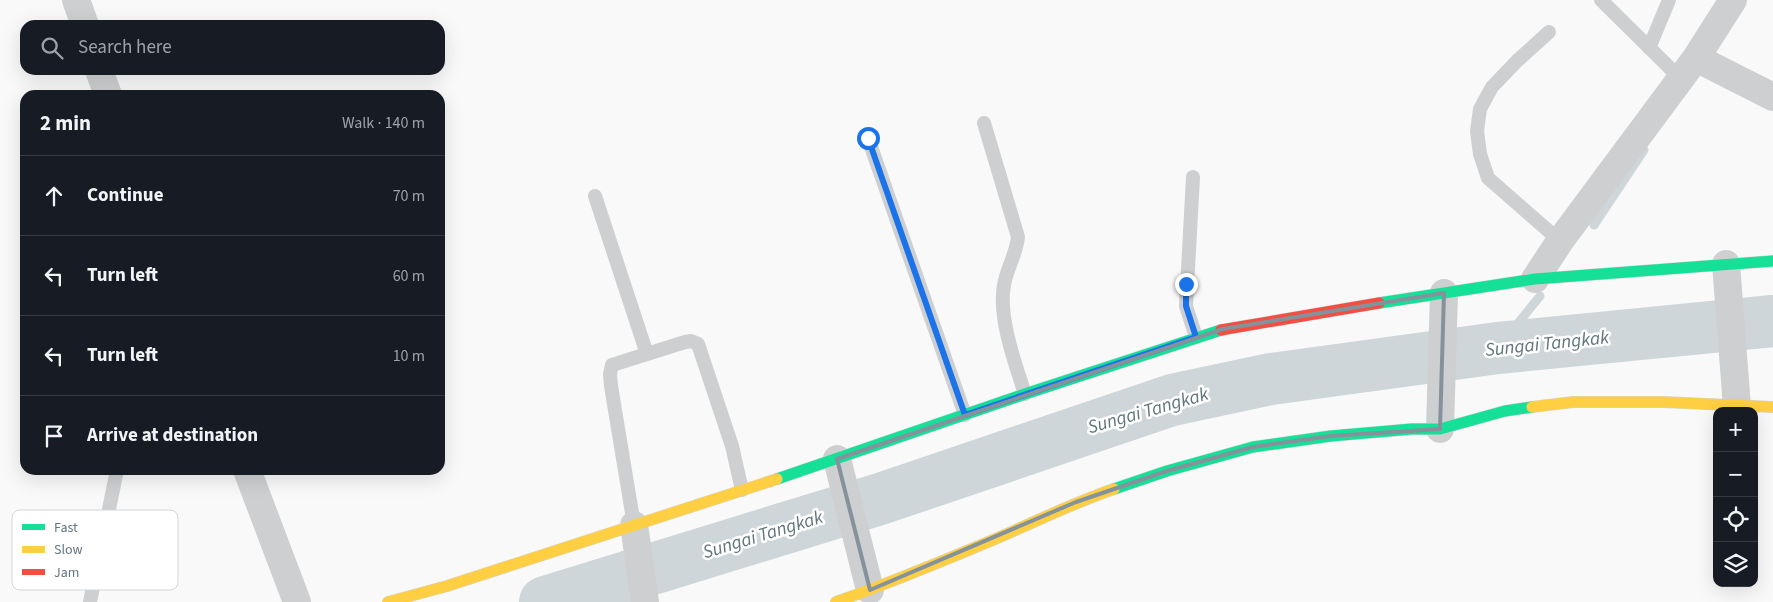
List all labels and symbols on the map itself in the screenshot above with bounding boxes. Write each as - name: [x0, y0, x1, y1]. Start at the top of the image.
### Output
- route start: [857, 127, 880, 150]
- route end: [1175, 273, 1198, 296]
- water label: Sungai Tangkak: [1484, 324, 1611, 364]
- water label: Sungai Tangkak: [1084, 381, 1212, 441]
- water label: Sungai Tangkak: [700, 504, 827, 566]
- legend: [12, 510, 178, 590]
- text: Fast: [54, 518, 78, 538]
- text: Slow: [54, 540, 83, 560]
- text: Jam: [54, 563, 79, 583]

